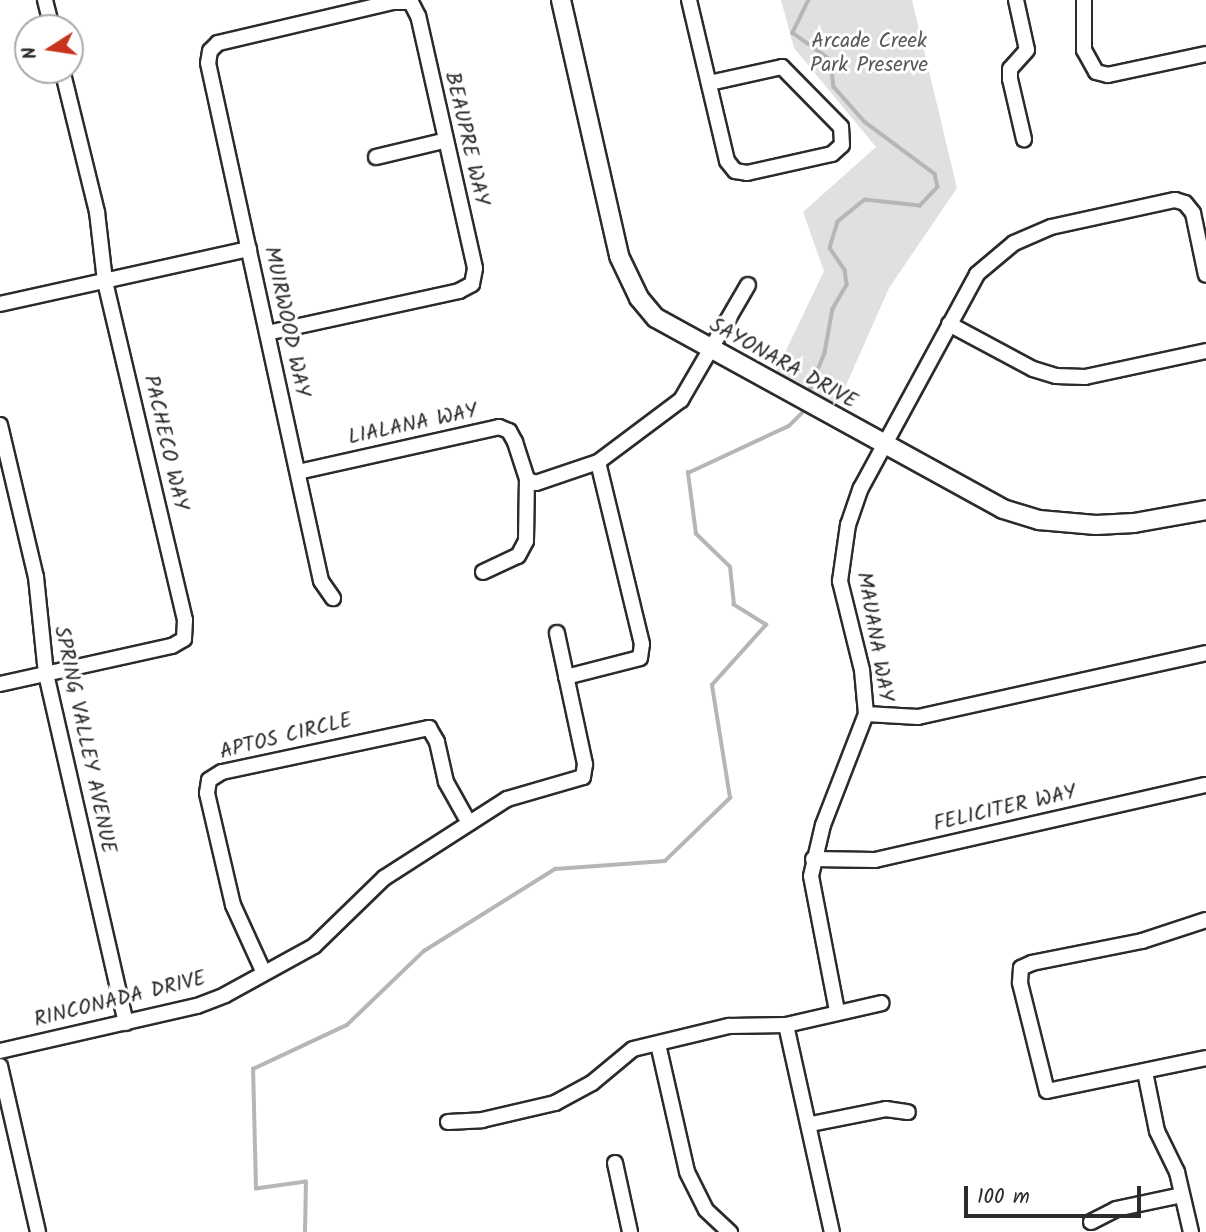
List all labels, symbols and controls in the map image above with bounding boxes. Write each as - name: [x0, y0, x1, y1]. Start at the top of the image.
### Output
- north arrow: [14, 14, 84, 84]
- park label: Arcade Creek Park Preserve: [810, 29, 928, 79]
- text: N: [14, 44, 46, 62]
- street label: BEAUPRE WAY: [438, 70, 494, 208]
- street label: MUIRWOOD WAY: [258, 244, 314, 400]
- street label: SAYONARA DRIVE: [705, 313, 861, 415]
- street label: PACHECO WAY: [137, 373, 193, 513]
- street label: LIALANA WAY: [346, 399, 480, 451]
- street label: MAUANA WAY: [850, 570, 898, 704]
- street label: SPRING VALLEY AVENUE: [48, 624, 120, 856]
- street label: APTOS CIRCLE: [217, 708, 355, 766]
- street label: FELICITER WAY: [931, 780, 1079, 838]
- street label: RINCONADA DRIVE: [32, 966, 208, 1034]
- scale bar: [968, 1172, 1145, 1216]
- text: 100 m: [977, 1181, 1030, 1214]

